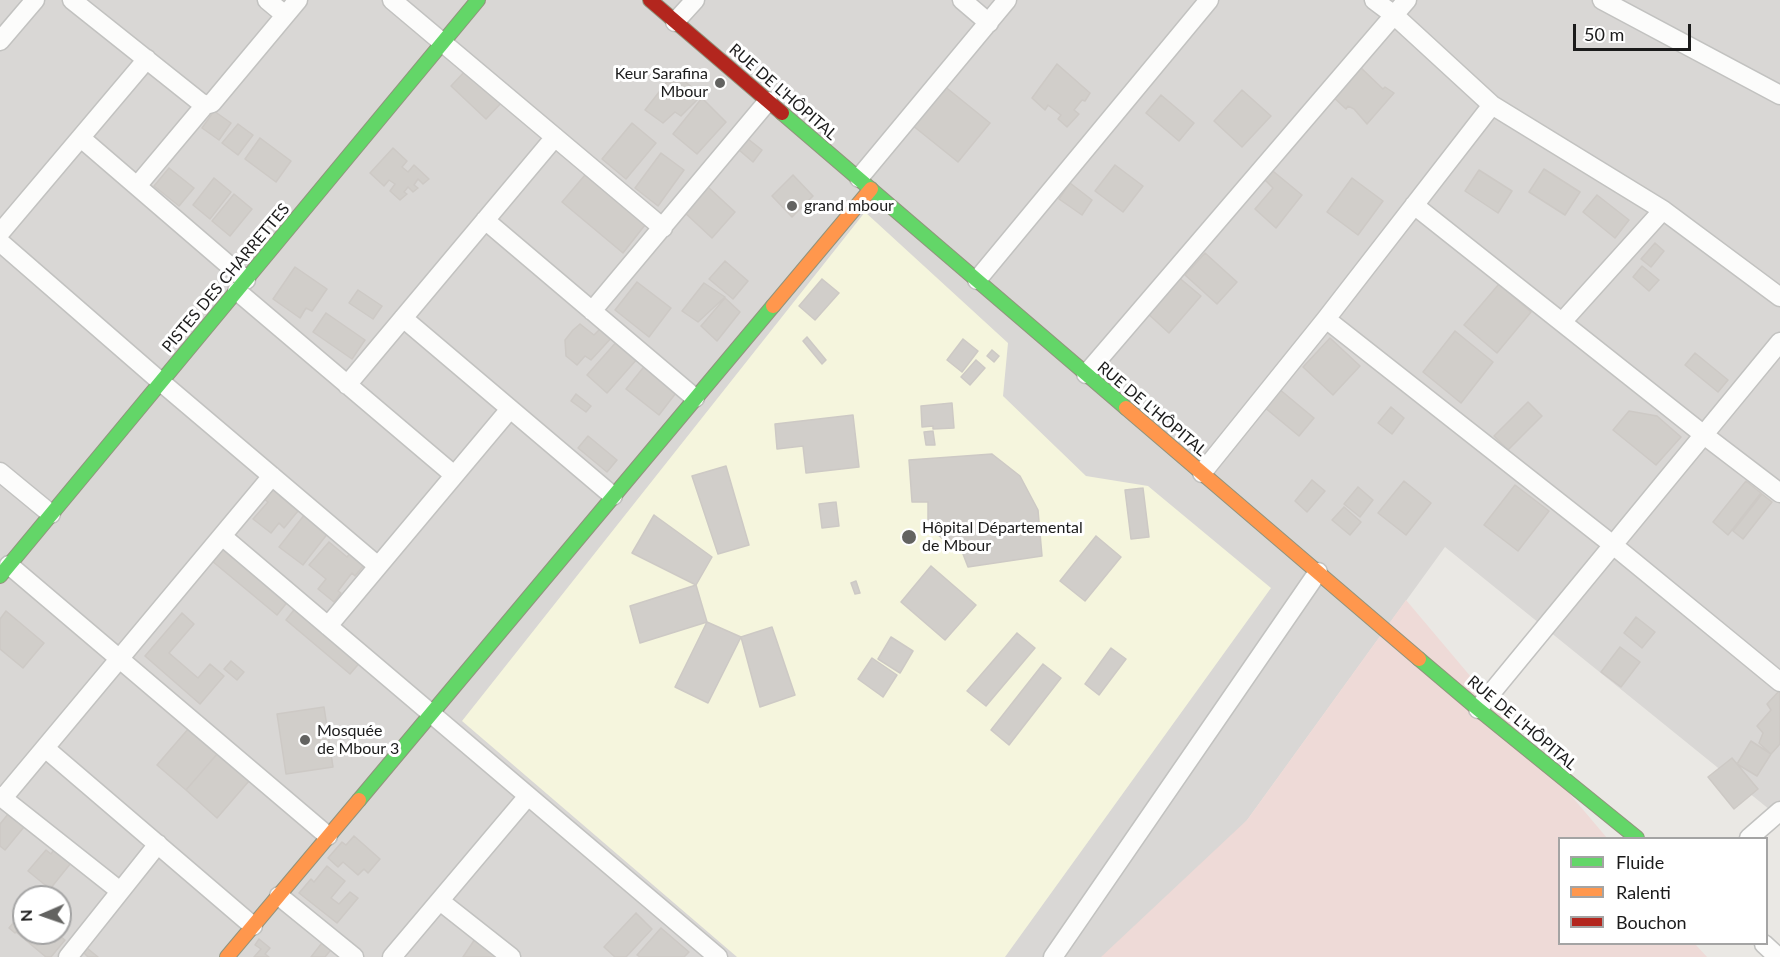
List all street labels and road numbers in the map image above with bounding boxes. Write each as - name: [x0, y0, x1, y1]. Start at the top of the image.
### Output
- street label: RUE DE L'HÔPITAL: [725, 40, 841, 144]
- street label: PISTES DES CHARRETTES: [158, 200, 294, 356]
- street label: RUE DE L'HÔPITAL: [1093, 358, 1211, 460]
- street label: RUE DE L'HÔPITAL: [1463, 672, 1581, 774]

